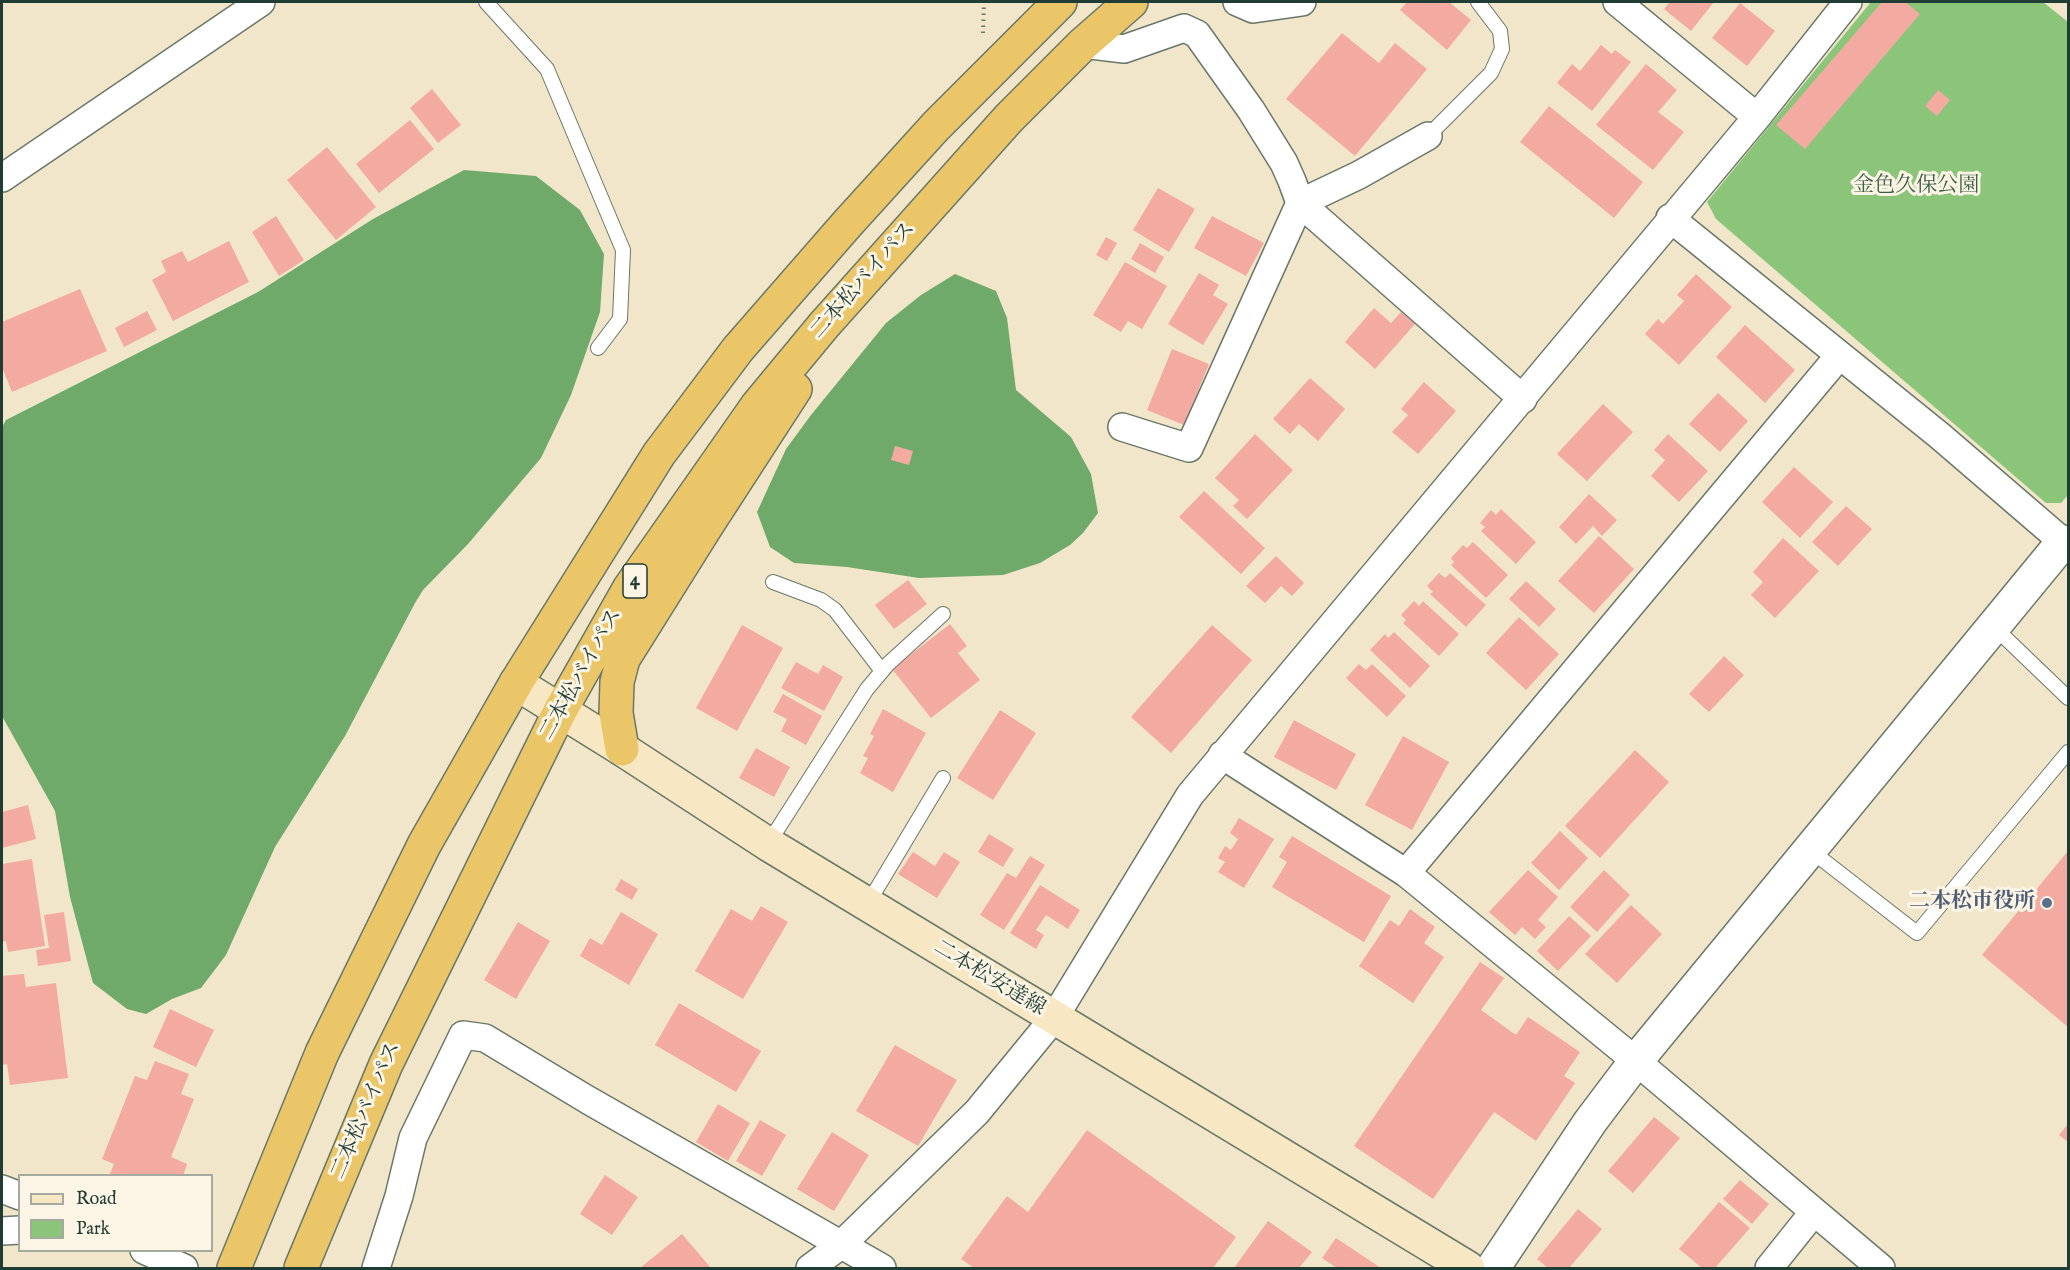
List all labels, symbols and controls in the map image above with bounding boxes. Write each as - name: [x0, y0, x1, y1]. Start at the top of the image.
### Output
- park label: 金色久保公園: [1853, 174, 1979, 200]
- street label: 二本松バイパス: [806, 217, 922, 345]
- road number: 4: [623, 564, 647, 598]
- street label: 二本松バイパス: [535, 605, 629, 745]
- place label: 二本松市役所: [1909, 890, 2035, 916]
- marker: 二本松市役所: [2040, 896, 2054, 910]
- street label: 二本松安達線: [929, 936, 1049, 1022]
- street label: 二本松バイパス: [327, 1038, 407, 1184]
- legend: [18, 1174, 213, 1252]
- text: Road: [76, 1188, 117, 1211]
- text: Park: [76, 1218, 110, 1241]

